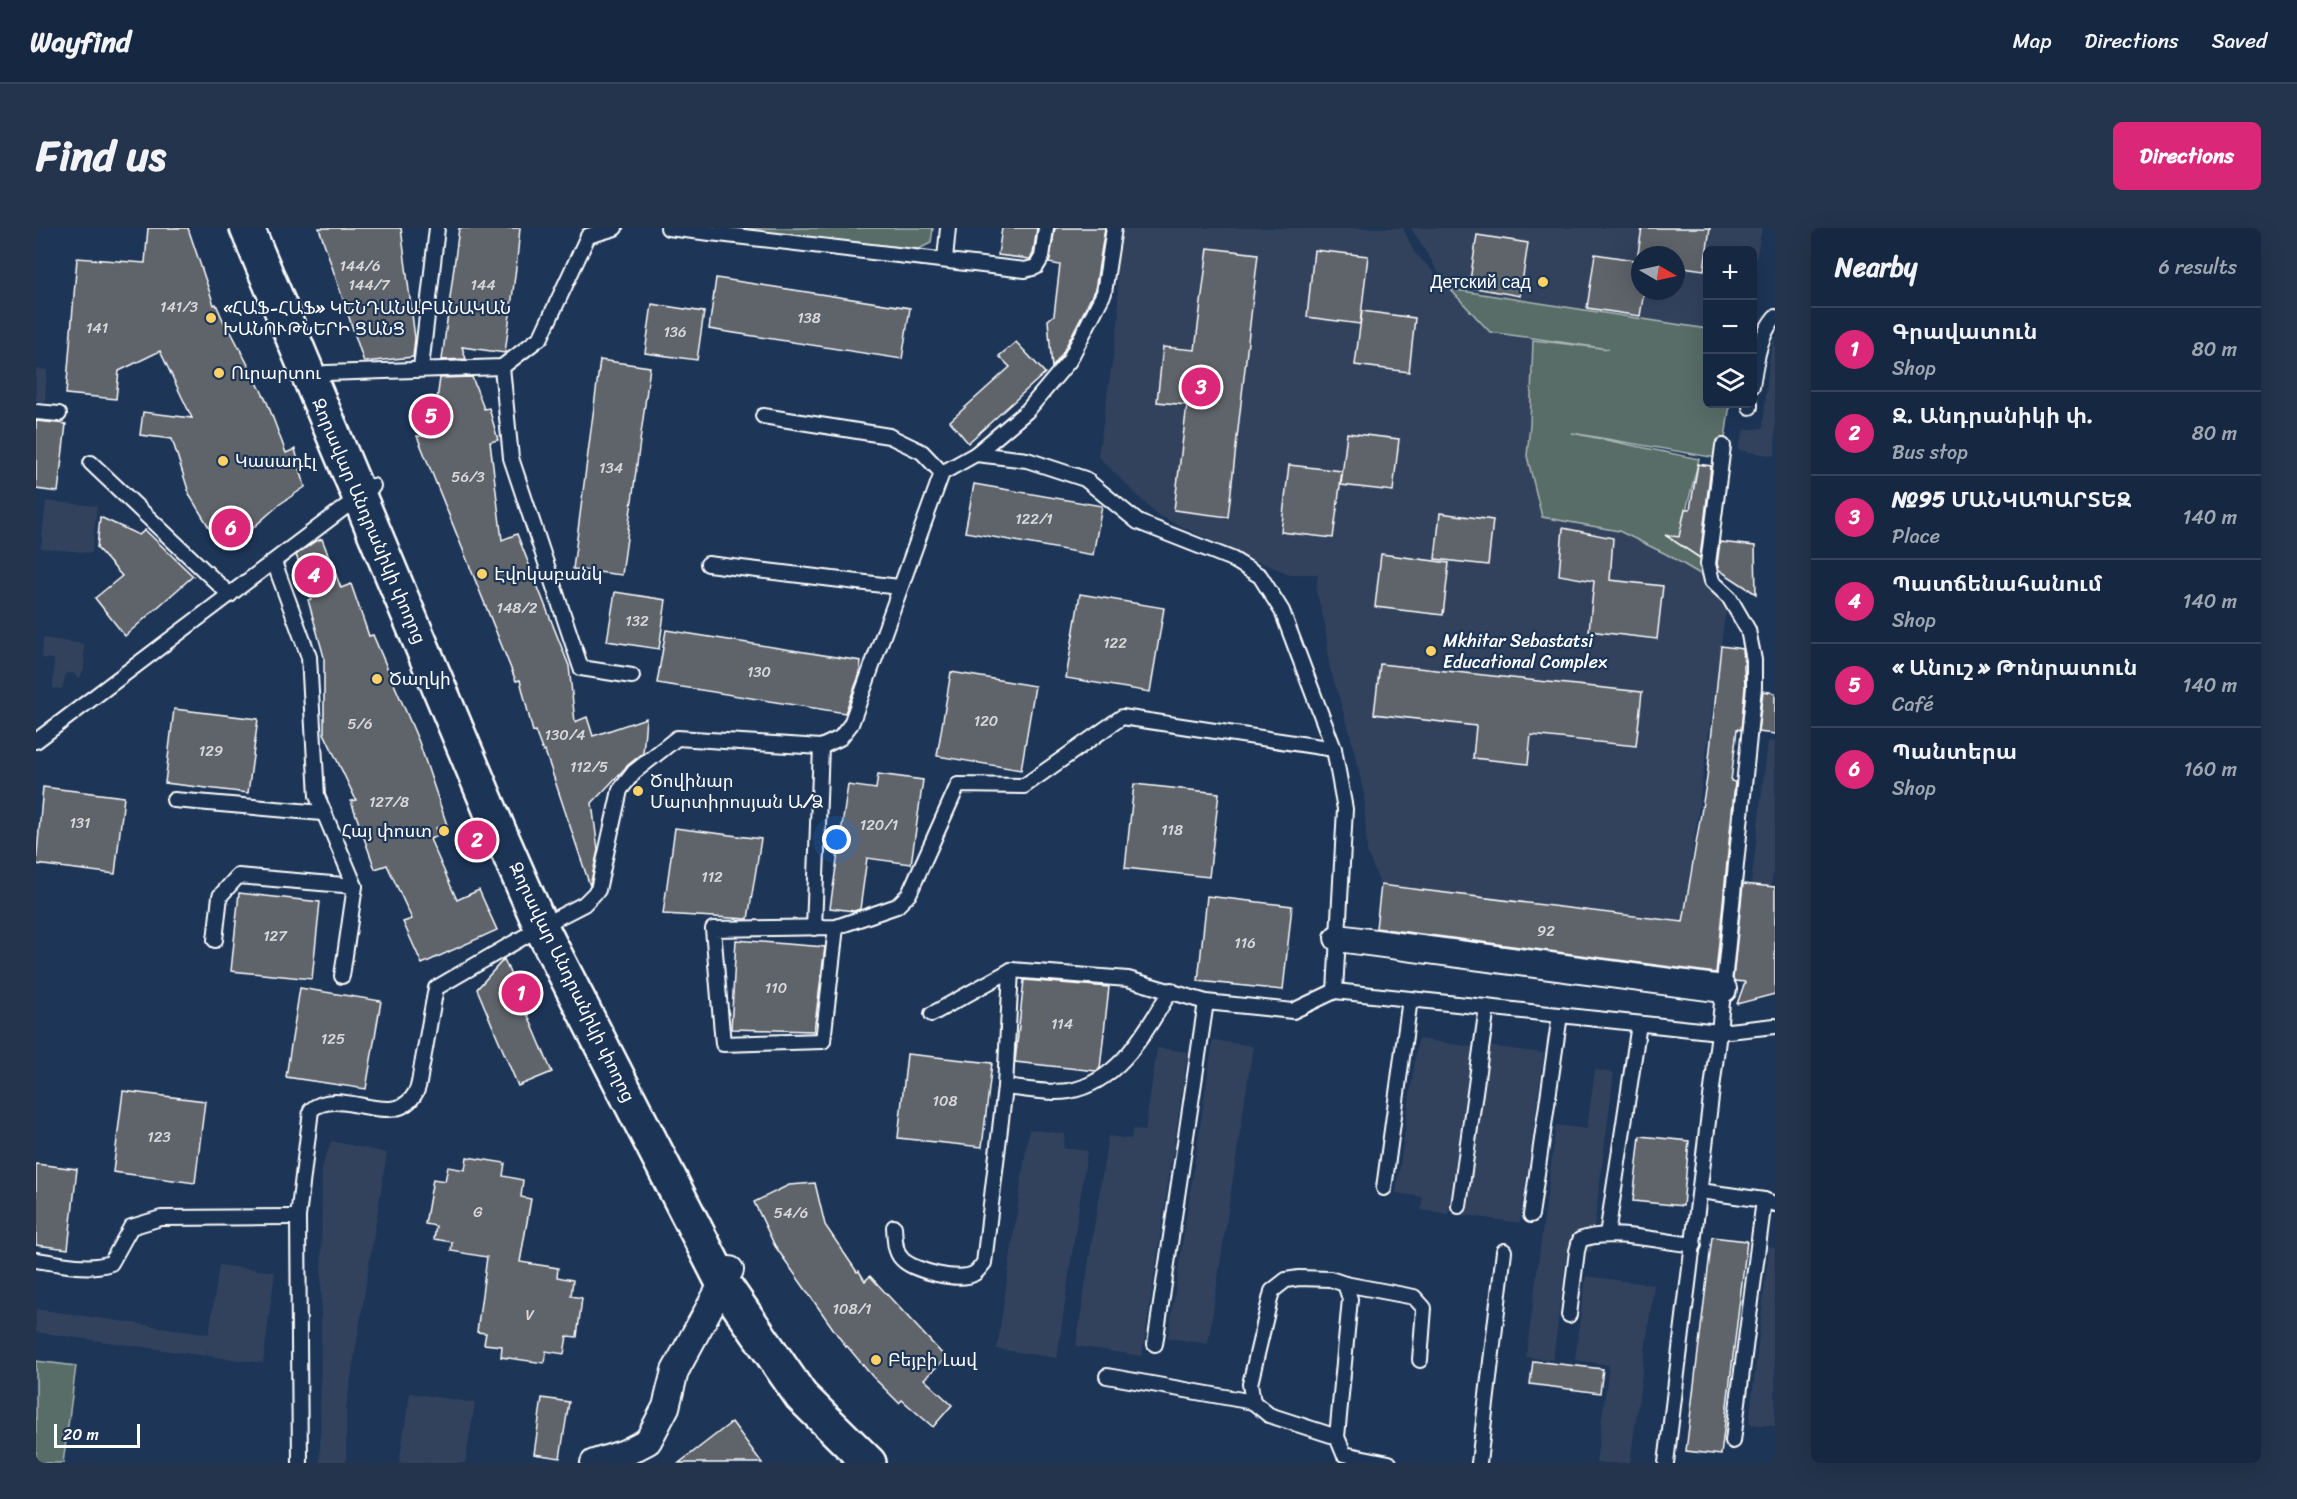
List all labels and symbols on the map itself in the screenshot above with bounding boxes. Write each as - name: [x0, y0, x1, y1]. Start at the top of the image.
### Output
- north arrow: [1631, 246, 1685, 300]
- house number: 144/6: [339, 253, 381, 279]
- place label: Детский сад: [1430, 266, 1531, 298]
- house number: 144/7: [348, 272, 391, 298]
- house number: 144: [470, 272, 496, 298]
- marker: Детский сад: [1536, 275, 1550, 289]
- place label: «ՀԱՖ-ՀԱՖ» ԿԵՆԴԱՆԱԲԱՆԱԿԱՆ ԽԱՆՈՒԹՆԵՐԻ ՑԱՆՑ: [223, 292, 511, 345]
- house number: 141/3: [160, 294, 198, 320]
- house number: 138: [797, 305, 821, 331]
- marker: «ՀԱՖ-ՀԱՖ» ԿԵՆԴԱՆԱԲԱՆԱԿԱՆ ԽԱՆՈՒԹՆԵՐԻ ՑԱՆՑ: [204, 311, 218, 325]
- house number: 141: [86, 315, 108, 341]
- house number: 136: [663, 319, 687, 345]
- place label: Ուրարտու: [231, 357, 321, 389]
- pin: 3: [1182, 364, 1220, 410]
- marker: Ուրարտու: [212, 366, 226, 380]
- street label: Զորավար Անդրանիկի փողոց: [303, 393, 435, 649]
- pin: 5: [412, 394, 450, 438]
- place label: Կասադէլ: [235, 445, 318, 477]
- marker: Կասադէլ: [216, 454, 230, 468]
- house number: 134: [599, 455, 623, 481]
- house number: 56/3: [451, 464, 485, 490]
- pin: 6: [212, 506, 250, 550]
- house number: 122/1: [1015, 506, 1053, 532]
- pin: 4: [294, 552, 334, 598]
- place label: Էվոկաբանկ: [494, 558, 603, 590]
- marker: Էվոկաբանկ: [475, 567, 489, 581]
- house number: 148/2: [497, 595, 538, 621]
- house number: 132: [625, 608, 649, 634]
- place label: Mkhitar Sebastatsi Educational Complex: [1443, 625, 1608, 678]
- house number: 122: [1103, 630, 1127, 656]
- marker: Mkhitar Sebastatsi Educational Complex: [1424, 644, 1438, 658]
- house number: 130: [747, 659, 771, 685]
- place label: Ծաղկի: [389, 663, 451, 695]
- marker: Ծաղկի: [370, 672, 384, 686]
- house number: 120: [974, 708, 998, 734]
- house number: 5/6: [347, 711, 373, 737]
- house number: 130/4: [545, 722, 585, 748]
- house number: 129: [199, 738, 223, 764]
- house number: 112/5: [570, 754, 608, 780]
- place label: Ծովինար Մարտիրոսյան Ա/Ձ: [650, 765, 823, 818]
- marker: Ծովինար Մարտիրոսյան Ա/Ձ: [631, 784, 645, 798]
- house number: 127/8: [369, 789, 409, 815]
- house number: 131: [69, 810, 91, 836]
- house number: 120/1: [860, 812, 898, 838]
- place label: Հայ փոստ: [342, 815, 432, 847]
- house number: 118: [1161, 817, 1183, 843]
- pin: 2: [458, 818, 496, 862]
- marker: Հայ փոստ: [437, 824, 451, 838]
- your location: [822, 825, 851, 854]
- street label: Զորավար Անդրանիկի փողոց: [500, 856, 644, 1108]
- house number: 112: [701, 864, 723, 890]
- house number: 92: [1537, 918, 1555, 944]
- house number: 127: [263, 923, 288, 949]
- house number: 116: [1234, 930, 1256, 956]
- pin: 1: [502, 970, 540, 1016]
- house number: 110: [765, 975, 787, 1001]
- house number: 114: [1051, 1011, 1073, 1037]
- house number: 125: [321, 1026, 345, 1052]
- house number: 108: [933, 1088, 957, 1114]
- house number: 123: [147, 1124, 171, 1150]
- house number: G: [473, 1199, 483, 1225]
- house number: 54/6: [774, 1200, 808, 1226]
- house number: 108/1: [833, 1296, 871, 1322]
- house number: V: [526, 1302, 535, 1328]
- place label: Բեյբի Լավ: [888, 1344, 978, 1376]
- marker: Բեյբի Լավ: [869, 1353, 883, 1367]
- scale bar: [54, 1421, 140, 1448]

